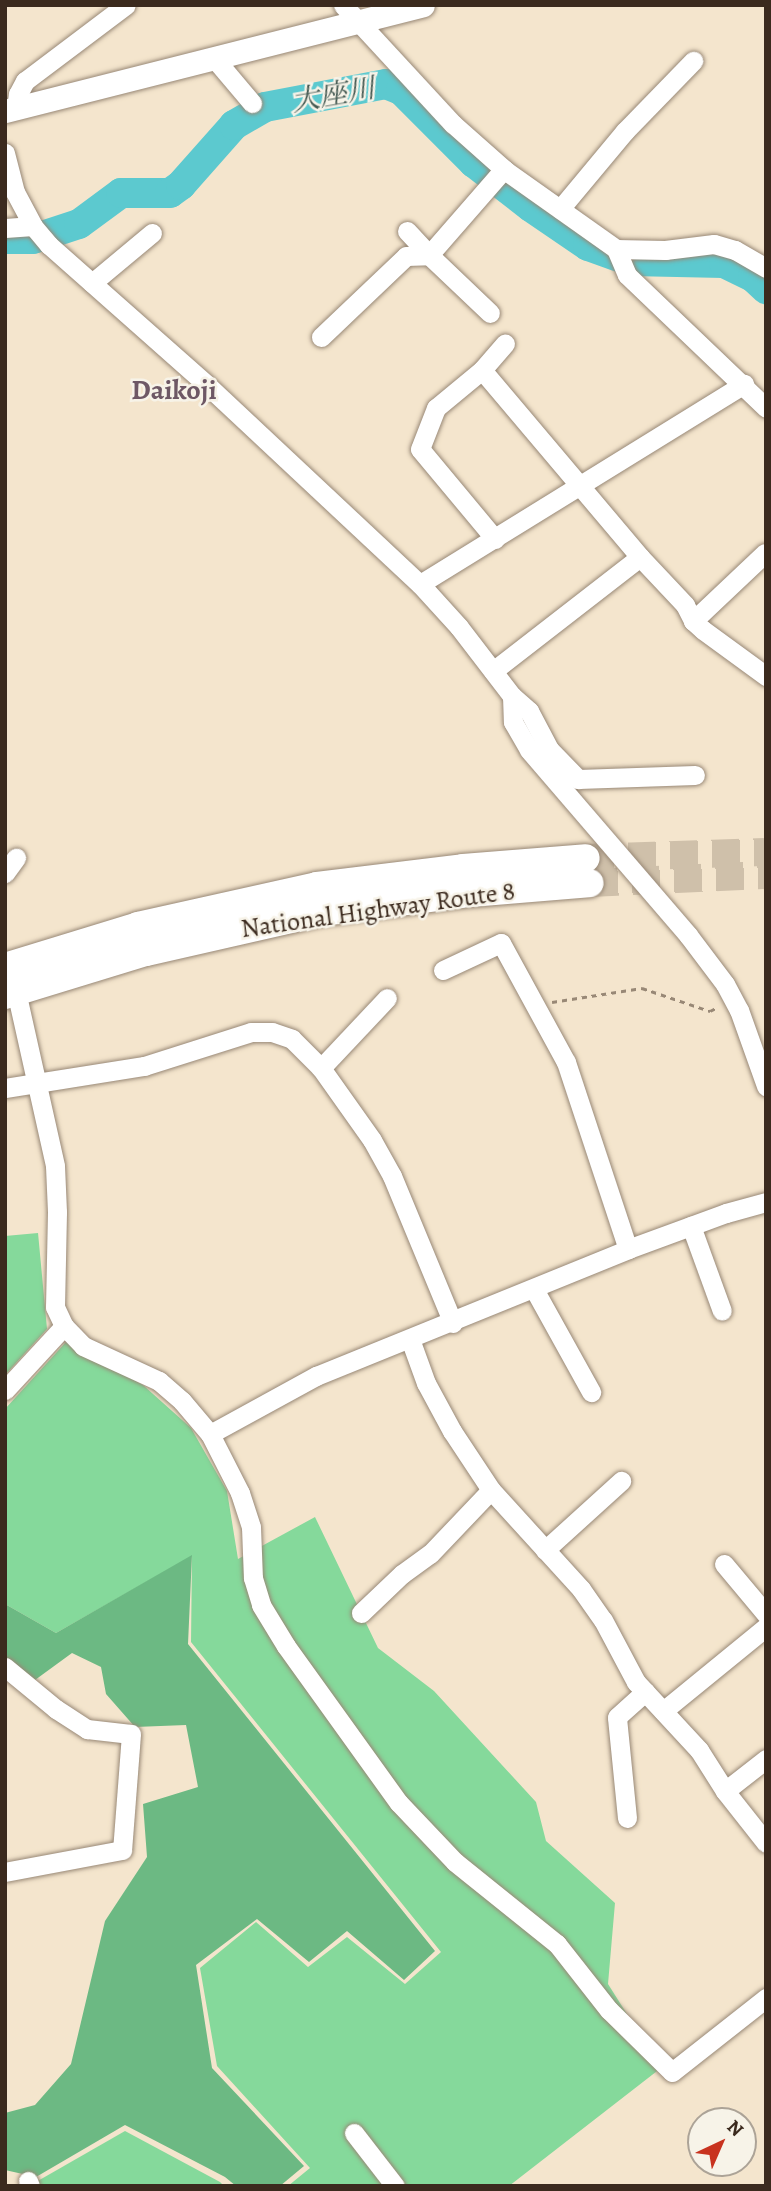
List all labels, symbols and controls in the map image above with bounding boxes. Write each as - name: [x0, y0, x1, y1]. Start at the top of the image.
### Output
- water label: 大座川: [289, 71, 377, 119]
- district label: Daikoji: [131, 373, 217, 407]
- street label: National Highway Route 8: [239, 875, 517, 945]
- north arrow: [687, 2107, 757, 2177]
- text: N: [721, 2114, 749, 2142]

